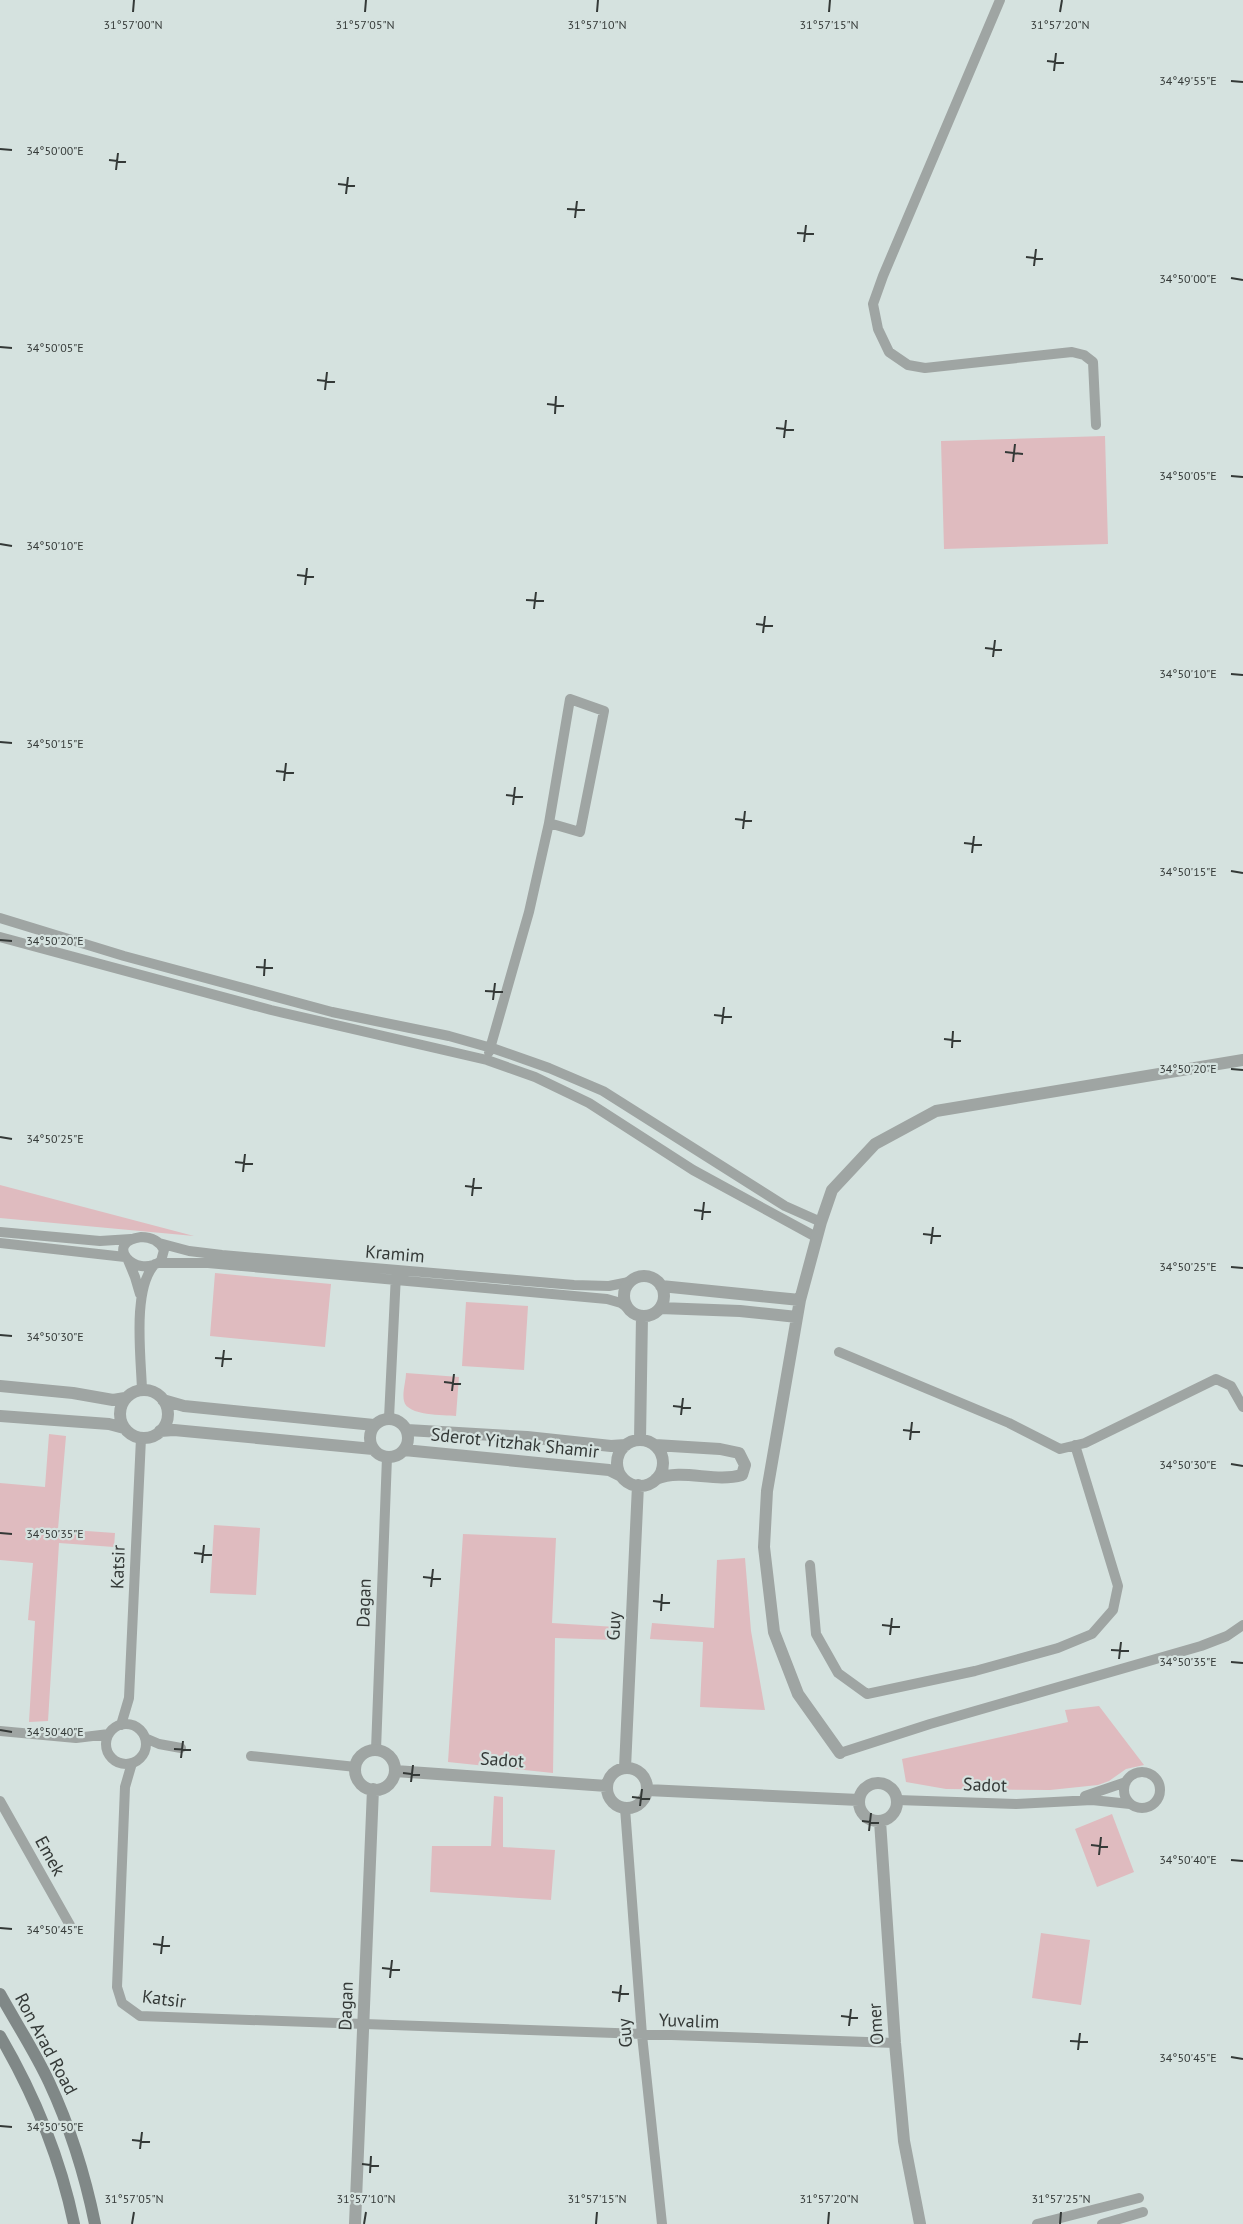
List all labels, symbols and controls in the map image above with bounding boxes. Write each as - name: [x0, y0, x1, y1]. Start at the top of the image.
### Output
- text: 31°57'00"N: [103, 17, 163, 32]
- text: 31°57'05"N: [335, 17, 395, 32]
- text: 31°57'10"N: [567, 17, 627, 32]
- text: 31°57'15"N: [799, 17, 859, 32]
- text: 31°57'20"N: [1030, 17, 1090, 32]
- text: 34°49'55"E: [1159, 73, 1217, 88]
- text: 34°50'00"E: [26, 143, 84, 158]
- text: 34°50'00"E: [1159, 271, 1217, 286]
- text: 34°50'05"E: [26, 340, 84, 355]
- text: 34°50'05"E: [1159, 468, 1217, 483]
- text: 34°50'10"E: [26, 538, 84, 553]
- text: 34°50'10"E: [1159, 666, 1217, 681]
- text: 34°50'15"E: [26, 736, 84, 751]
- text: 34°50'15"E: [1159, 864, 1217, 879]
- text: 34°50'20"E: [26, 933, 84, 948]
- text: 34°50'20"E: [1159, 1061, 1217, 1076]
- text: 34°50'25"E: [26, 1131, 84, 1146]
- street label: Kramim: [364, 1239, 426, 1268]
- text: 34°50'25"E: [1159, 1259, 1217, 1274]
- text: 34°50'30"E: [26, 1329, 84, 1344]
- street label: Sderot Yitzhak Shamir: [430, 1422, 600, 1463]
- text: 34°50'30"E: [1159, 1457, 1217, 1472]
- text: 34°50'35"E: [26, 1526, 84, 1541]
- street label: Katsir: [105, 1545, 130, 1589]
- street label: Dagan: [351, 1578, 376, 1628]
- street label: Guy: [601, 1610, 626, 1641]
- text: 34°50'35"E: [1159, 1654, 1217, 1669]
- text: 34°50'40"E: [26, 1724, 84, 1739]
- street label: Sadot: [479, 1746, 525, 1773]
- street label: Sadot: [963, 1772, 1007, 1797]
- street label: Emek: [30, 1832, 71, 1880]
- text: 34°50'40"E: [1159, 1852, 1217, 1867]
- text: 34°50'45"E: [26, 1922, 84, 1937]
- street label: Dagan: [333, 1981, 358, 2031]
- street label: Katsir: [141, 1984, 187, 2013]
- street label: Ron Arad Road: [10, 1989, 83, 2098]
- street label: Omer: [863, 2002, 888, 2046]
- street label: Yuvalim: [658, 2008, 720, 2033]
- street label: Guy: [612, 2017, 637, 2049]
- text: 34°50'45"E: [1159, 2050, 1217, 2065]
- text: 34°50'50"E: [26, 2119, 84, 2134]
- text: 31°57'05"N: [104, 2191, 164, 2206]
- text: 31°57'10"N: [336, 2191, 396, 2206]
- text: 31°57'15"N: [567, 2191, 627, 2206]
- text: 31°57'20"N: [799, 2191, 859, 2206]
- text: 31°57'25"N: [1031, 2191, 1091, 2206]

